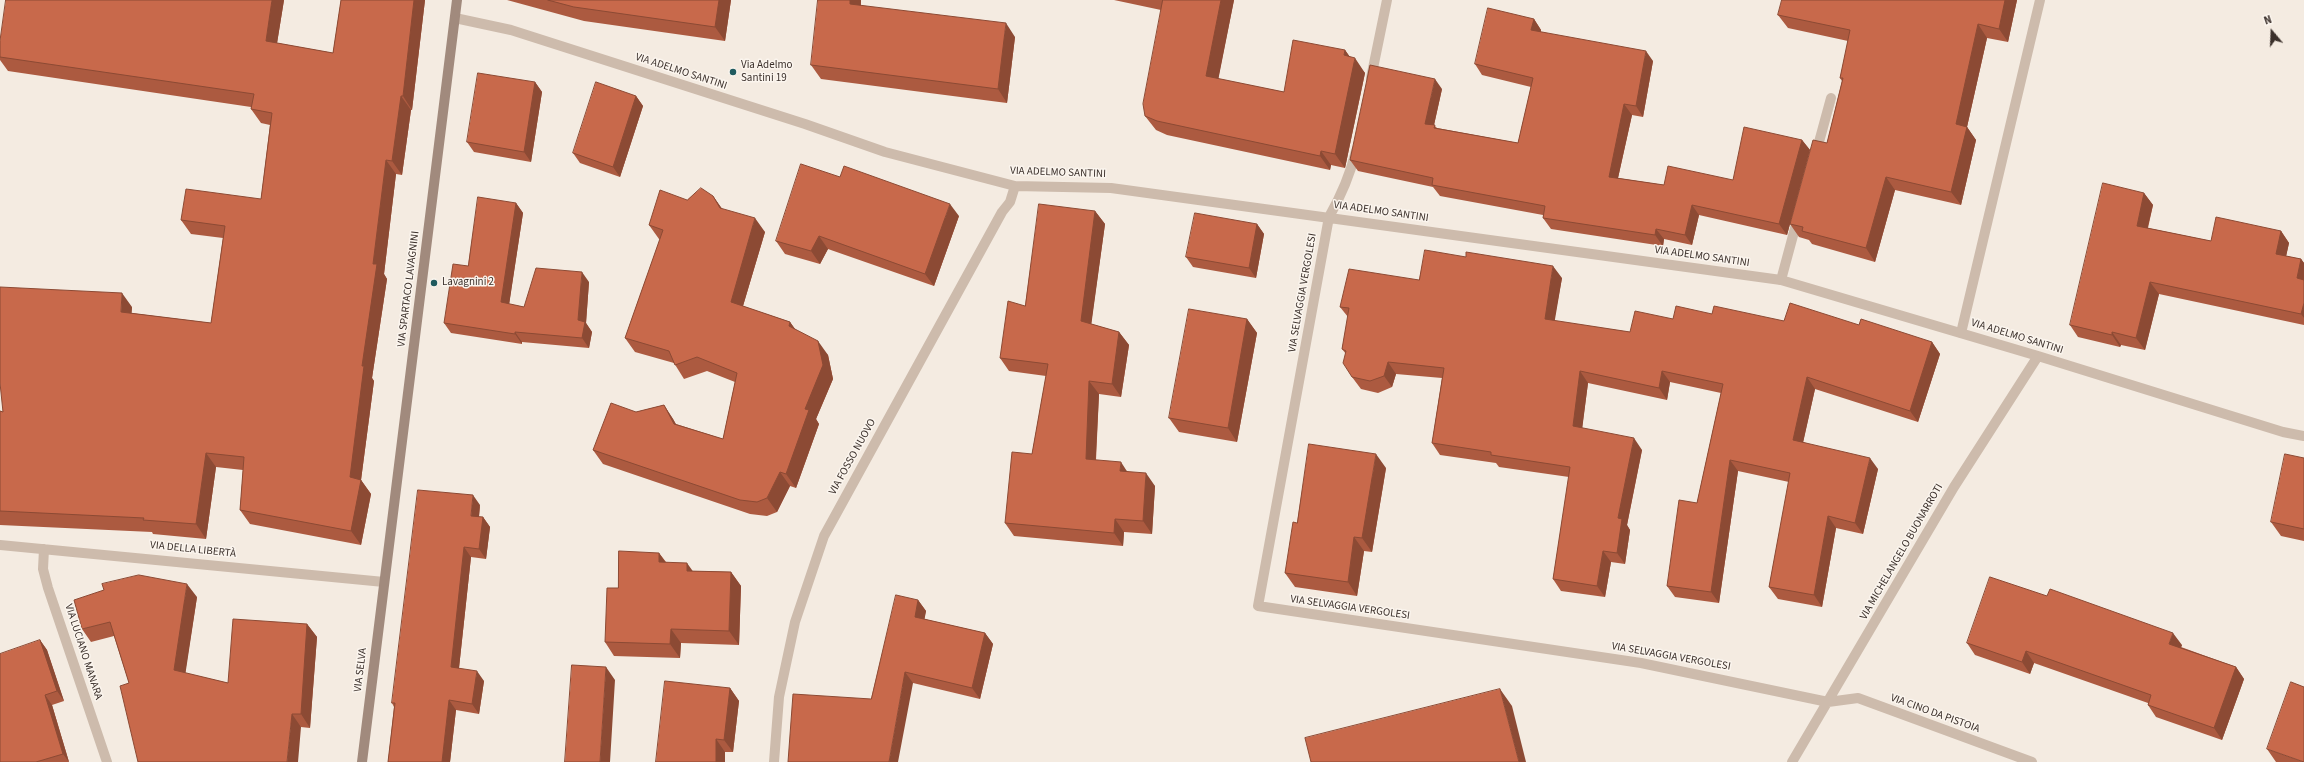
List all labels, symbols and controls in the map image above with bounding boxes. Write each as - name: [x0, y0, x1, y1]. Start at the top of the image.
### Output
- north arrow: [2252, 12, 2292, 52]
- text: N: [2262, 12, 2274, 28]
- street label: VIA ADELMO SANTINI: [633, 51, 729, 93]
- place label: Via Adelmo Santini 19: [741, 59, 793, 85]
- marker: Via Adelmo Santini 19: [728, 67, 738, 77]
- street label: VIA ADELMO SANTINI: [1010, 165, 1106, 181]
- street label: VIA ADELMO SANTINI: [1333, 199, 1429, 225]
- street label: VIA SPARTACO LAVAGNINI: [395, 230, 423, 348]
- street label: VIA SELVAGGIA VERGOLESI: [1286, 232, 1320, 354]
- street label: VIA ADELMO SANTINI: [1654, 244, 1750, 270]
- place label: Lavagnini 2: [442, 276, 494, 290]
- marker: Lavagnini 2: [429, 278, 439, 288]
- street label: VIA ADELMO SANTINI: [1969, 317, 2065, 357]
- street label: VIA FOSSO NUOVO: [827, 417, 879, 497]
- street label: VIA MICHELANGELO BUONARROTI: [1858, 482, 1946, 622]
- street label: VIA DELLA LIBERTÀ: [149, 539, 237, 561]
- street label: VIA SELVAGGIA VERGOLESI: [1289, 593, 1411, 623]
- street label: VIA LUCIANO MANARA: [61, 602, 105, 702]
- street label: VIA SELVAGGIA VERGOLESI: [1610, 640, 1732, 674]
- street label: VIA SELVA: [352, 647, 370, 693]
- street label: VIA CINO DA PISTOIA: [1889, 692, 1981, 736]

